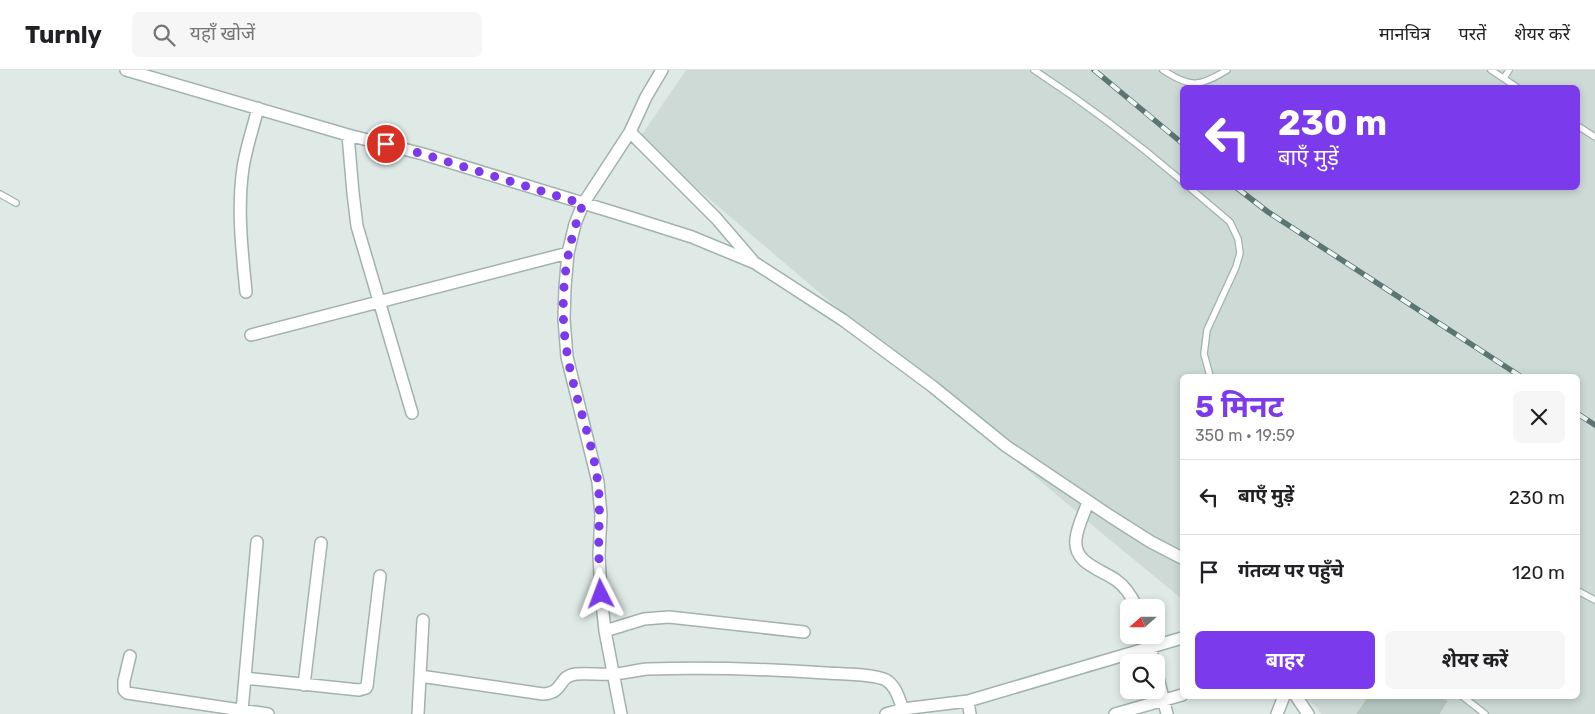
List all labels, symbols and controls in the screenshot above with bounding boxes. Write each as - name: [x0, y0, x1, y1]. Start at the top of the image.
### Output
- search box: [132, 12, 482, 57]
- text: Turnly: [25, 21, 102, 49]
- icon: search: [150, 21, 178, 49]
- text: यहाँ खोजें: [190, 22, 255, 45]
- text: मानचित्र: [1379, 23, 1431, 45]
- text: परतें: [1459, 23, 1486, 45]
- text: शेयर करें: [1514, 23, 1570, 45]
- text: 230 m: [1278, 102, 1387, 144]
- icon: left: [1195, 105, 1260, 170]
- pin: [365, 123, 407, 165]
- icon: arrive: [372, 130, 400, 158]
- text: बाएँ मुड़ें: [1278, 144, 1339, 171]
- text: 5 मिनट: [1195, 389, 1284, 425]
- button: close: [1513, 391, 1565, 443]
- text: 350 m · 19:59: [1195, 426, 1295, 445]
- icon: left: [1195, 483, 1223, 511]
- text: बाएँ मुड़ें: [1238, 484, 1294, 507]
- text: 230 m: [1509, 486, 1565, 509]
- icon: arrive: [1195, 558, 1223, 586]
- text: गंतव्य पर पहुँचे: [1238, 559, 1344, 582]
- text: 120 m: [1512, 561, 1565, 584]
- position arrow: [574, 567, 626, 619]
- north arrow: [1120, 599, 1165, 644]
- map controls: [1120, 599, 1165, 699]
- button: बाहर: [1195, 631, 1375, 689]
- button: शेयर करें: [1385, 631, 1565, 689]
- button: search: [1120, 654, 1165, 699]

